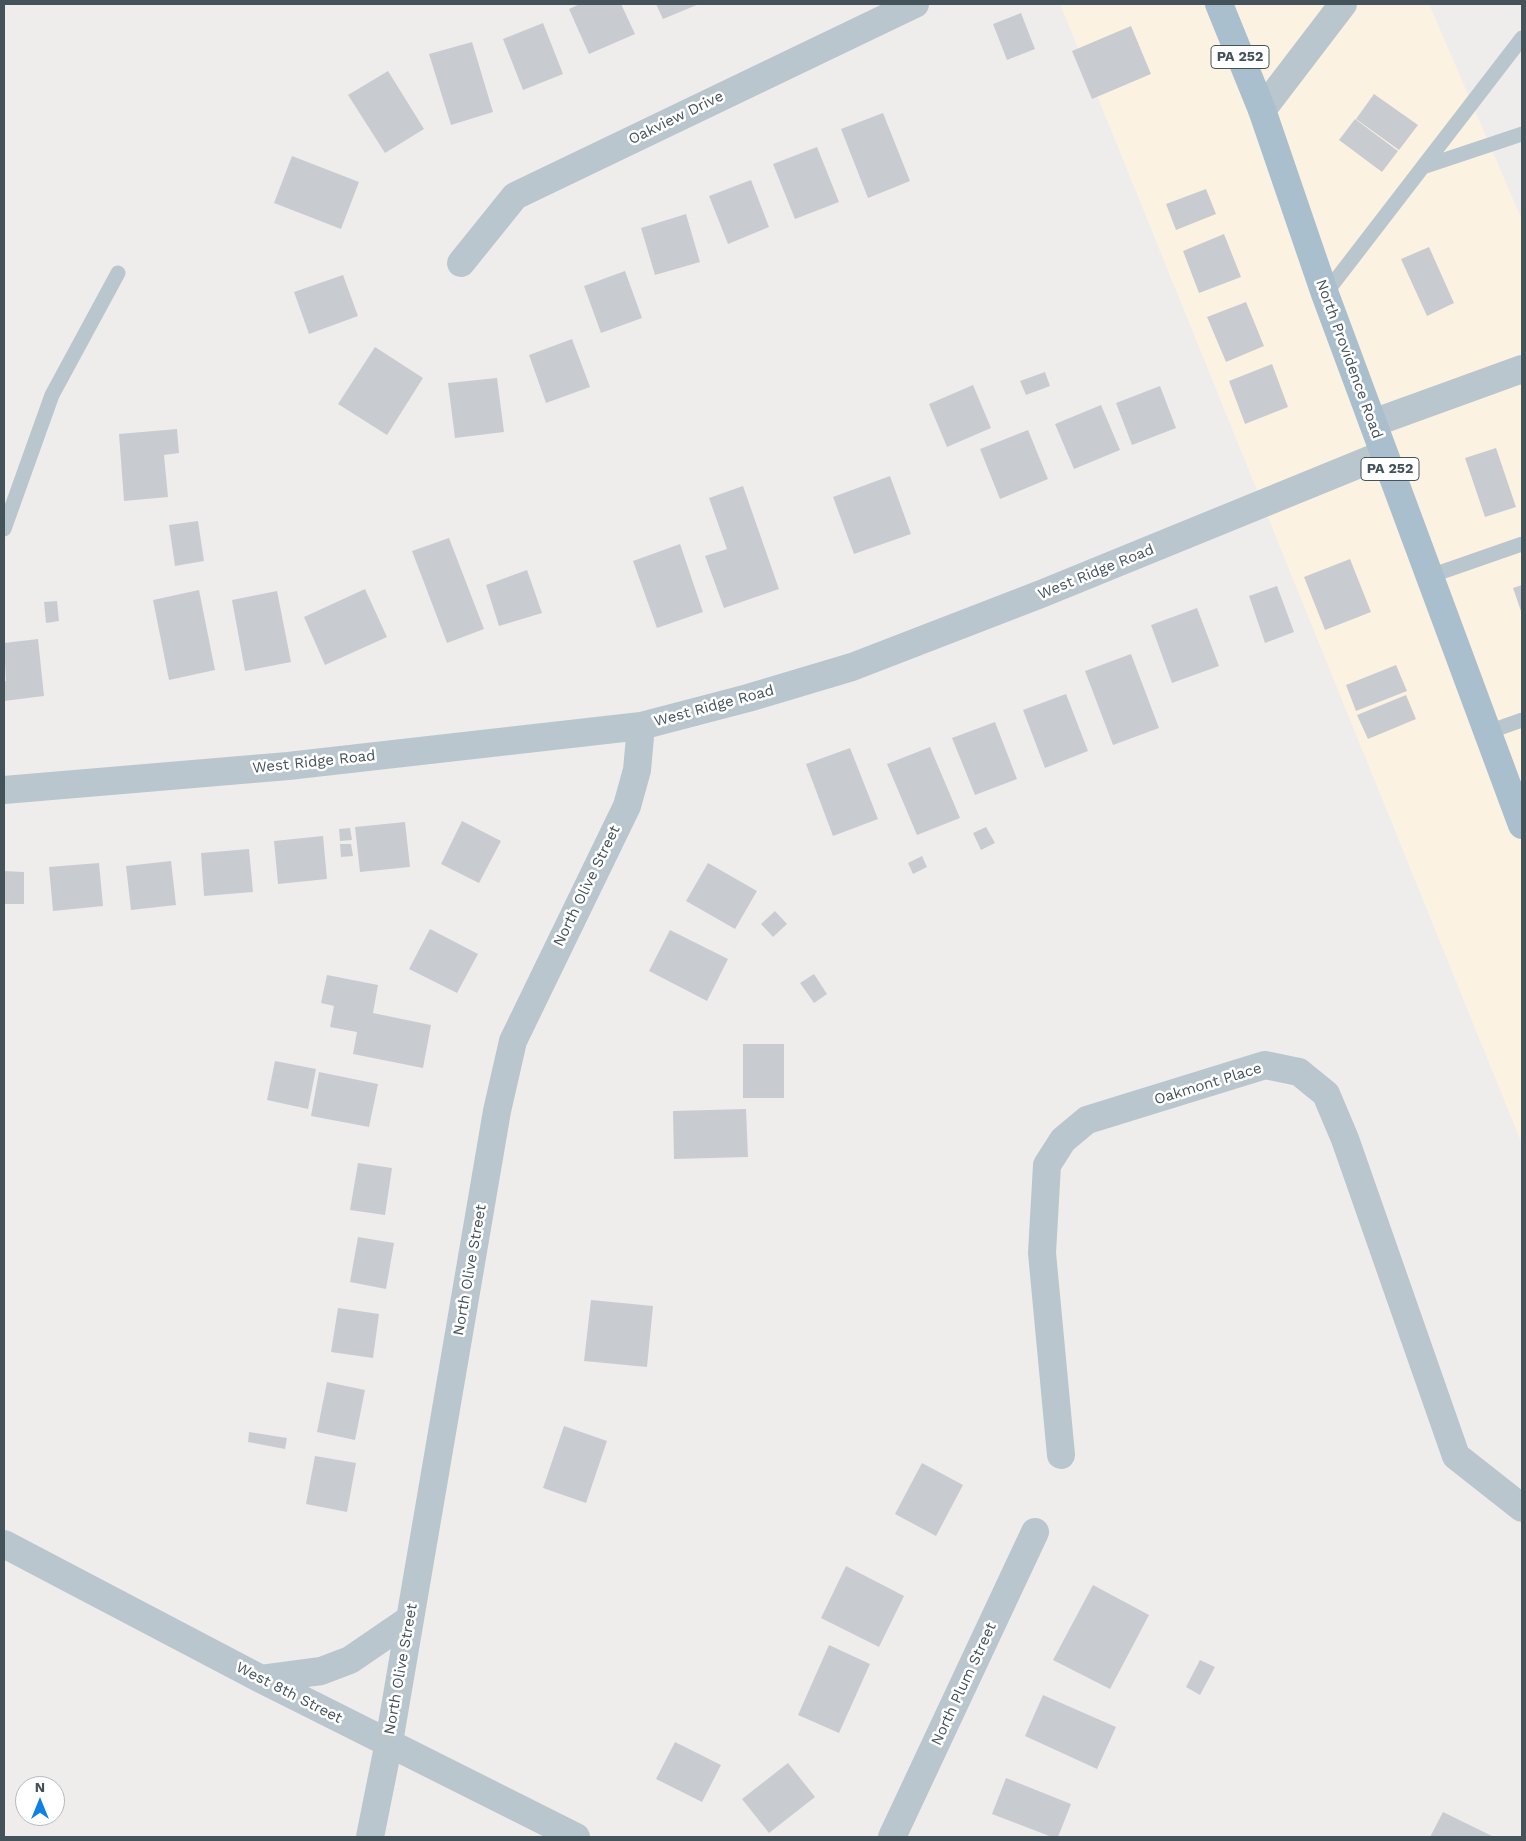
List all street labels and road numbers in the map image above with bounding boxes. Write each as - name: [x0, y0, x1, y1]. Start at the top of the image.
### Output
- road number: PA 252: [1211, 46, 1269, 68]
- street label: Oakview Drive: [626, 87, 726, 149]
- street label: North Providence Road: [1312, 277, 1386, 441]
- road number: PA 252: [1361, 458, 1419, 480]
- street label: West Ridge Road: [1035, 541, 1157, 603]
- street label: West Ridge Road: [652, 681, 776, 731]
- street label: West Ridge Road: [252, 747, 376, 777]
- street label: North Olive Street: [550, 822, 624, 950]
- street label: Oakmont Place: [1152, 1059, 1264, 1109]
- street label: North Olive Street: [450, 1203, 490, 1337]
- street label: North Olive Street: [381, 1602, 421, 1736]
- street label: North Plum Street: [928, 1620, 1000, 1748]
- street label: West 8th Street: [233, 1658, 345, 1728]

